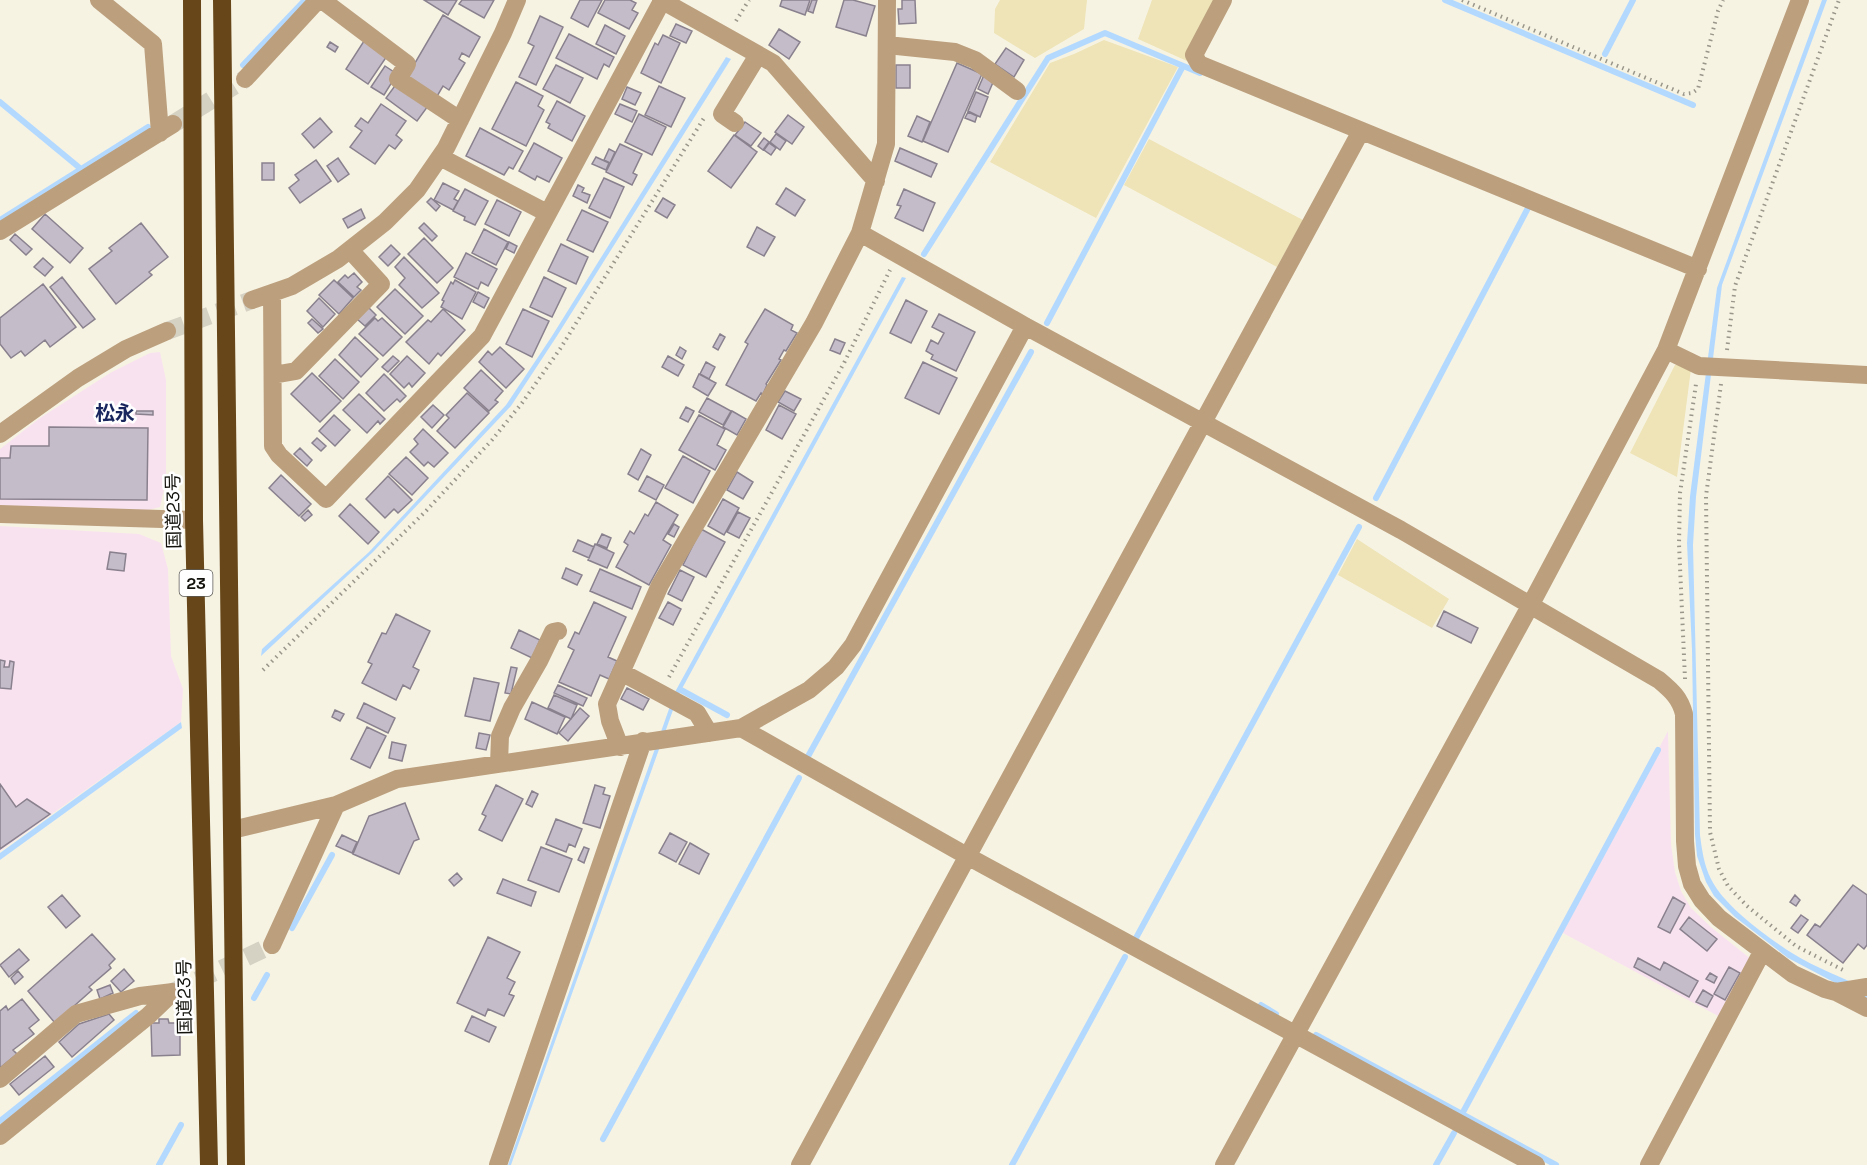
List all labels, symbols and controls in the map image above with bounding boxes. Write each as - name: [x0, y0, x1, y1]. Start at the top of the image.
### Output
- district label: 松永: [95, 400, 135, 426]
- street label: 国道23号: [161, 473, 185, 549]
- road number: 23: [180, 570, 212, 596]
- street label: 国道23号: [172, 959, 196, 1035]

